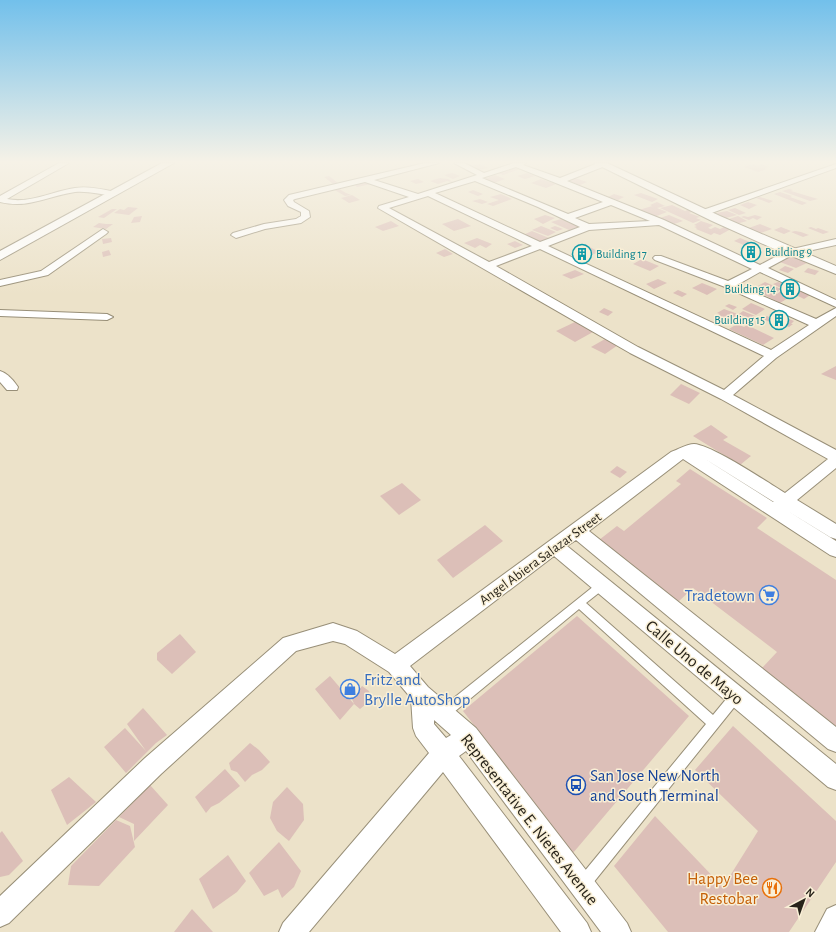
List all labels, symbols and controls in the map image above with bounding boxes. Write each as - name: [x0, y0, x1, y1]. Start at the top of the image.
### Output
- building icon: Building 9: [740, 241, 762, 263]
- building icon: Building 17: [571, 243, 593, 265]
- place label: Building 9: [765, 246, 813, 258]
- place label: Building 17: [596, 248, 647, 260]
- building icon: Building 14: [779, 278, 801, 300]
- place label: Building 14: [725, 283, 776, 295]
- building icon: Building 15: [768, 309, 790, 331]
- place label: Building 15: [714, 314, 765, 326]
- street label: Angel Abiera Salazar Street: [477, 510, 605, 608]
- supermarket icon: Tradetown: [758, 584, 780, 606]
- place label: Tradetown: [684, 587, 755, 604]
- street label: Calle Uno de Mayo: [642, 617, 747, 709]
- place label: Fritz and Brylle AutoShop: [364, 671, 470, 709]
- shop icon: Fritz and Brylle AutoShop: [339, 678, 361, 700]
- street label: Representative E. Nietes Avenue: [458, 731, 602, 908]
- place label: San Jose New North and South Terminal: [590, 767, 720, 804]
- bus stop icon: San Jose New North and South Terminal: [565, 774, 587, 796]
- place label: Happy Bee Restobar: [687, 870, 758, 907]
- restaurant icon: Happy Bee Restobar: [761, 877, 783, 899]
- north arrow: [784, 880, 824, 920]
- text: N: [804, 886, 817, 899]

